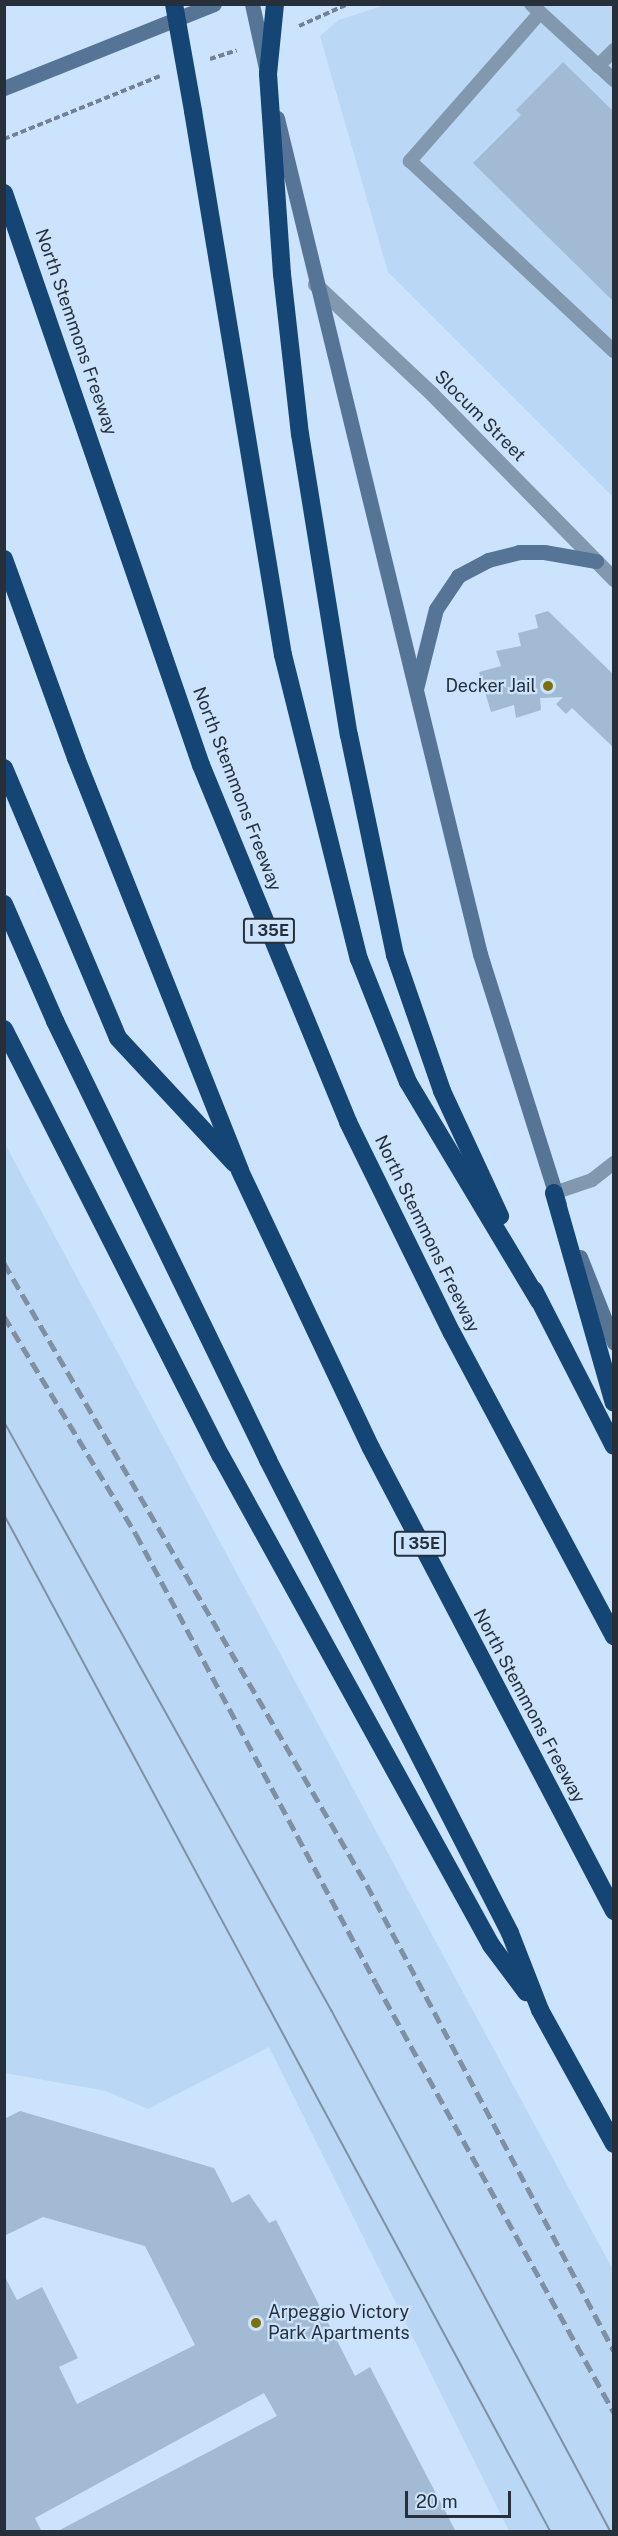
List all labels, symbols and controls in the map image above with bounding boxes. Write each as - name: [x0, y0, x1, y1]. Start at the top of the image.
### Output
- street label: North Stemmons Freeway: [30, 226, 122, 438]
- street label: Slocum Street: [430, 366, 530, 466]
- place label: Decker Jail: [445, 675, 536, 697]
- marker: Decker Jail: [541, 679, 555, 693]
- street label: North Stemmons Freeway: [188, 684, 286, 894]
- road number: I 35E: [242, 918, 296, 944]
- street label: North Stemmons Freeway: [370, 1132, 484, 1336]
- road number: I 35E: [393, 1531, 447, 1557]
- street label: North Stemmons Freeway: [469, 1605, 589, 1807]
- place label: Arpeggio Victory Park Apartments: [268, 2302, 410, 2344]
- marker: Arpeggio Victory Park Apartments: [249, 2316, 263, 2330]
- scale bar: [408, 2479, 514, 2517]
- text: 20 m: [416, 2491, 458, 2512]

